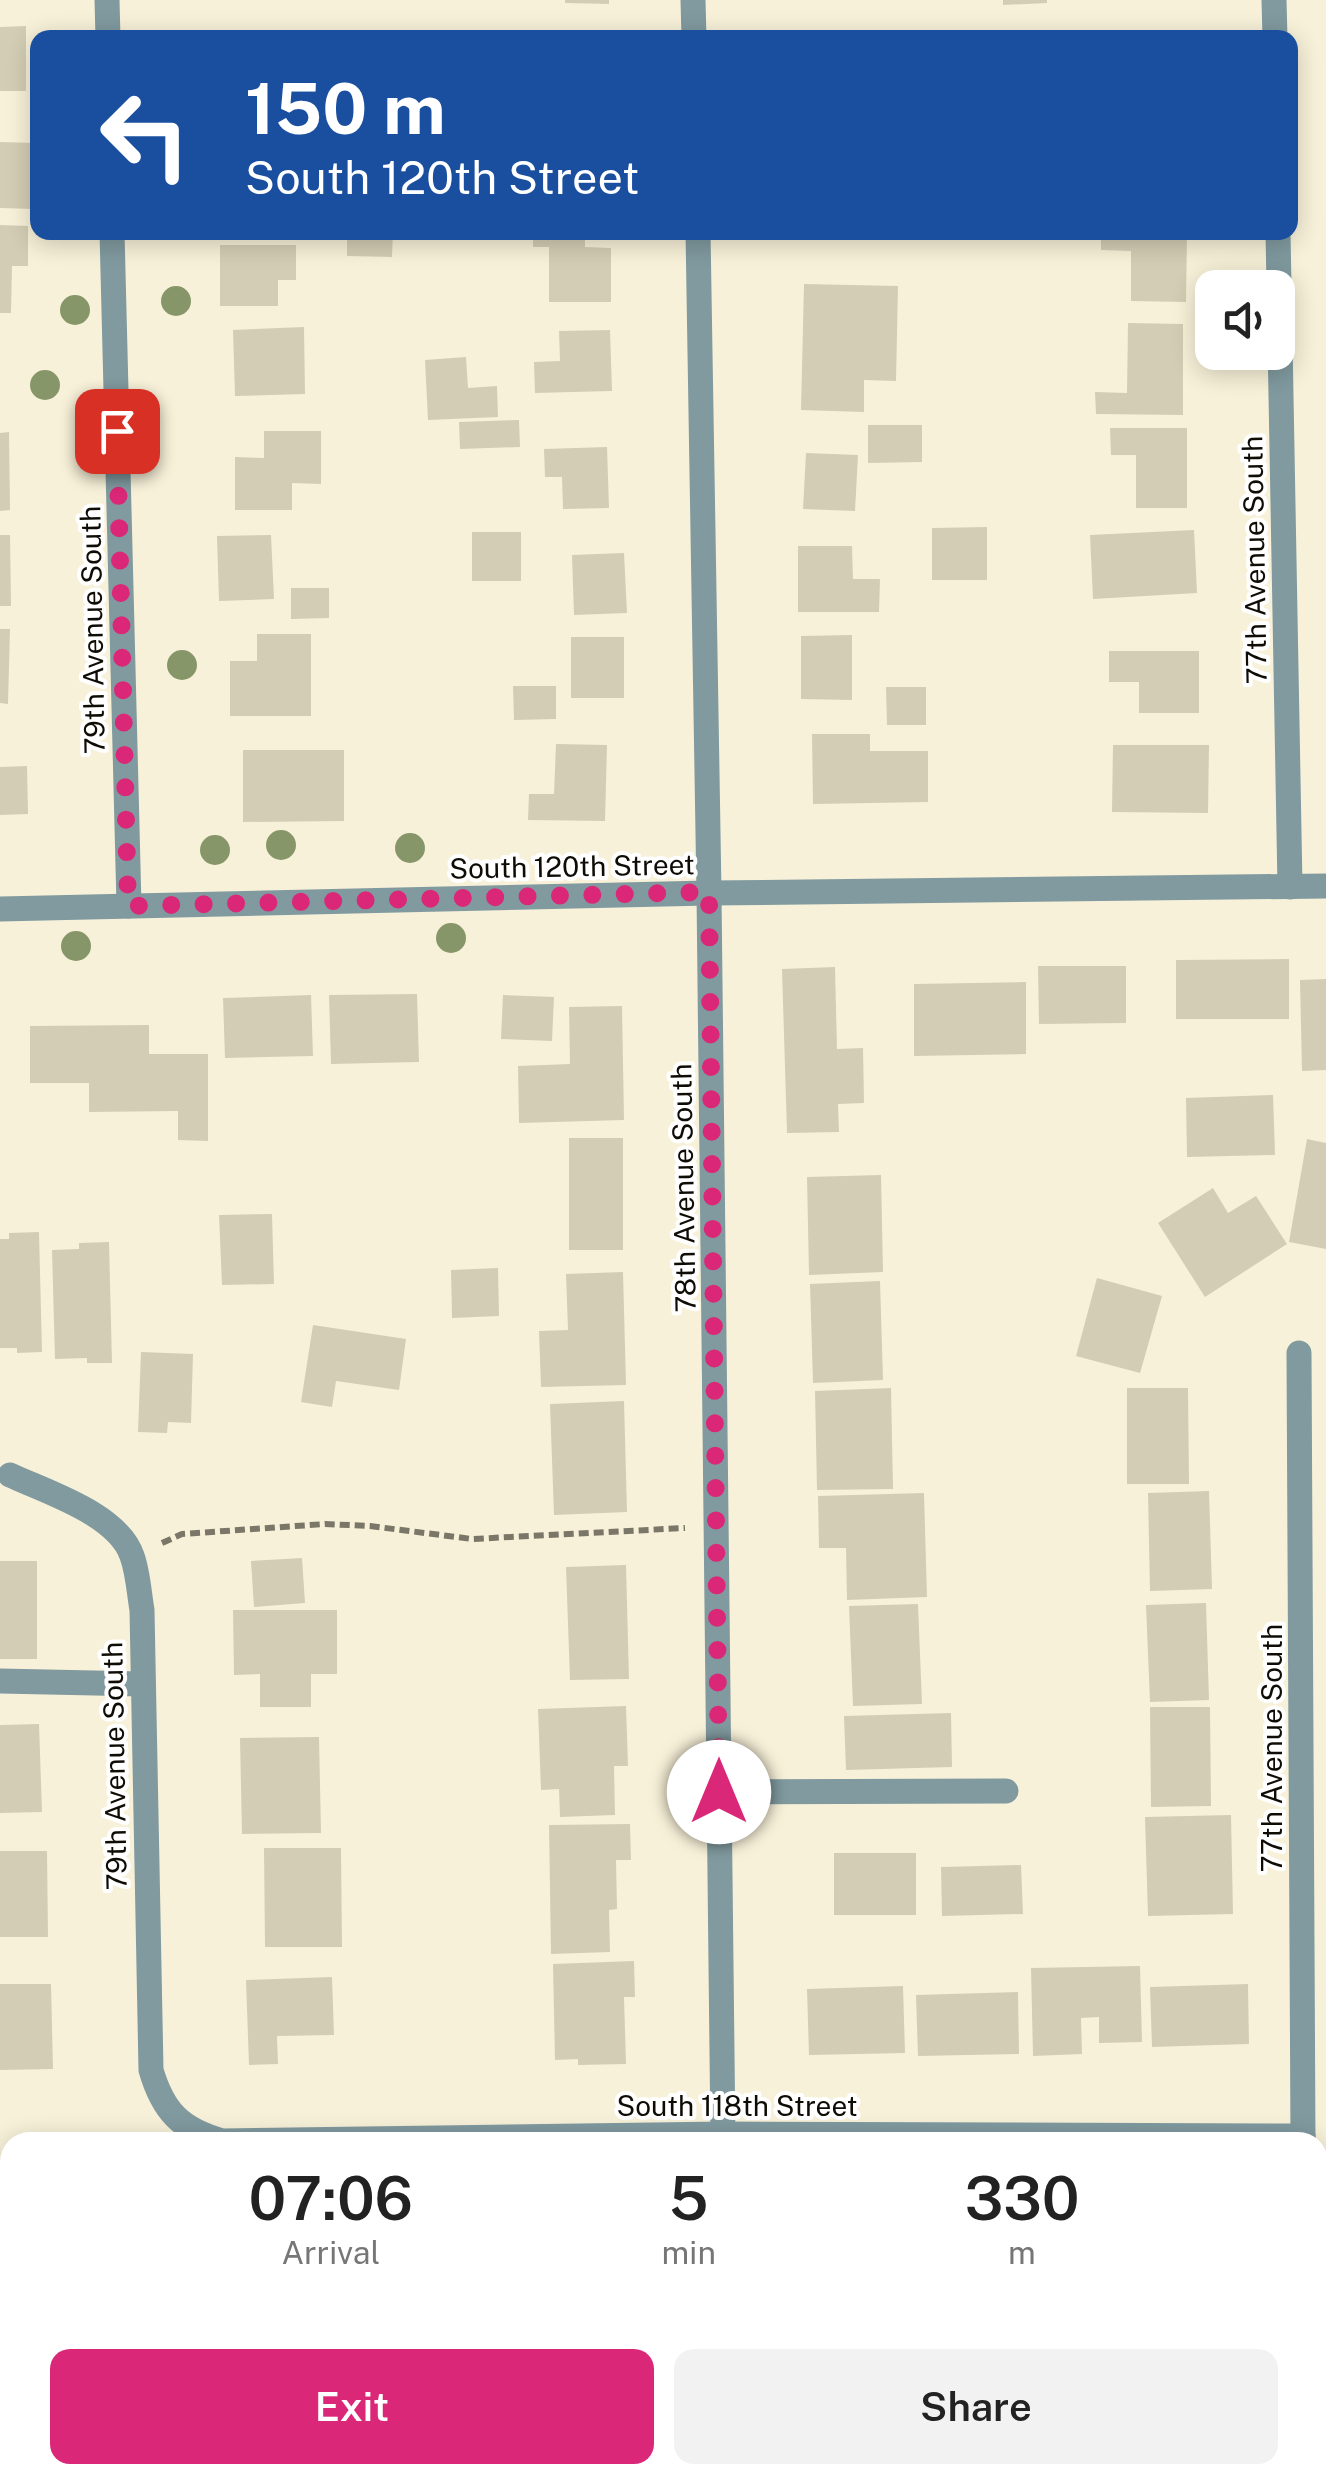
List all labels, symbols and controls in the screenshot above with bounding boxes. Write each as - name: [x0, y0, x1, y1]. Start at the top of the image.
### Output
- text: 150 m: [245, 67, 446, 150]
- icon: left: [80, 70, 210, 200]
- text: South 120th Street: [245, 151, 640, 204]
- map controls: [1195, 270, 1295, 370]
- button: sound: [1195, 270, 1295, 370]
- pin: [75, 389, 160, 474]
- icon: arrive: [90, 404, 145, 459]
- street label: 77th Avenue South: [1235, 436, 1273, 684]
- street label: 79th Avenue South: [73, 506, 111, 754]
- street label: South 120th Street: [449, 847, 695, 885]
- street label: 78th Avenue South: [664, 1063, 702, 1313]
- street label: 77th Avenue South: [1255, 1624, 1288, 1872]
- street label: 79th Avenue South: [95, 1642, 133, 1890]
- position arrow: [667, 1740, 771, 1844]
- street label: South 118th Street: [616, 2089, 858, 2122]
- text: 07:06: [248, 2163, 413, 2234]
- text: 5: [669, 2163, 709, 2234]
- text: 330: [964, 2163, 1079, 2234]
- text: Arrival: [281, 2234, 380, 2271]
- text: min: [662, 2234, 716, 2271]
- text: m: [1008, 2234, 1036, 2271]
- button: Exit: [50, 2349, 654, 2464]
- button: Share: [674, 2349, 1278, 2464]

